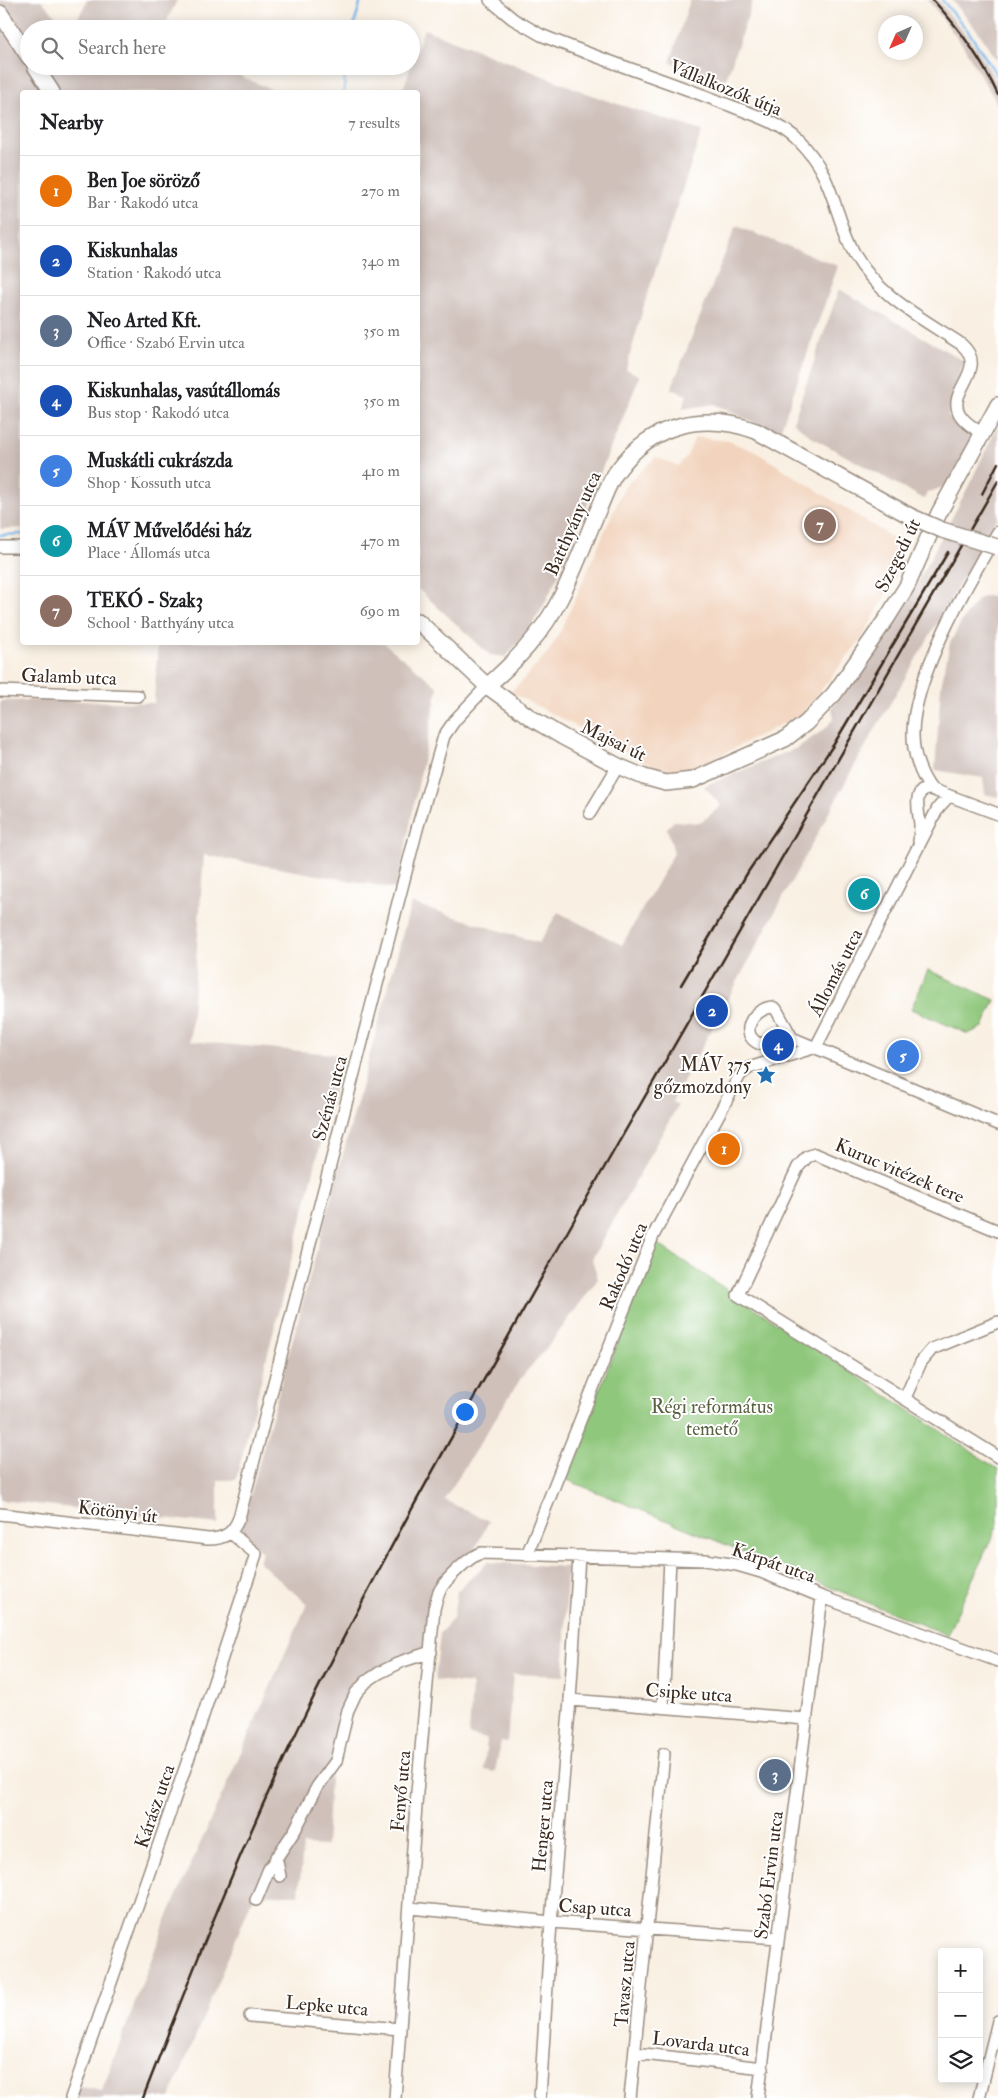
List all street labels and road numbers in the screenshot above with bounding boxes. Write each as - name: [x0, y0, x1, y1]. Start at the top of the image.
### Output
- street label: Vállalkozók útja: [666, 54, 786, 122]
- street label: Batthyány utca: [539, 467, 607, 579]
- street label: Szegedi út: [870, 515, 926, 596]
- street label: Galamb utca: [21, 663, 117, 691]
- street label: Majsai út: [577, 715, 650, 767]
- street label: Állomás utca: [801, 923, 868, 1021]
- street label: Szénás utca: [307, 1053, 353, 1143]
- street label: Kuruc vitézek tere: [831, 1133, 968, 1209]
- street label: Rakodó utca: [595, 1219, 653, 1314]
- street label: Kötönyi út: [77, 1495, 159, 1529]
- street label: Kárpát utca: [728, 1537, 819, 1589]
- street label: Csipke utca: [645, 1678, 733, 1709]
- street label: Fenyő utca: [385, 1749, 417, 1833]
- street label: Kárász utca: [129, 1761, 181, 1851]
- street label: Henger utca: [527, 1779, 559, 1873]
- street label: Szabó Ervin utca: [749, 1809, 789, 1941]
- street label: Csap utca: [558, 1893, 632, 1924]
- street label: Tavasz utca: [609, 1940, 641, 2028]
- street label: Lepke utca: [284, 1990, 370, 2023]
- street label: Lovarda utca: [651, 2026, 751, 2062]

